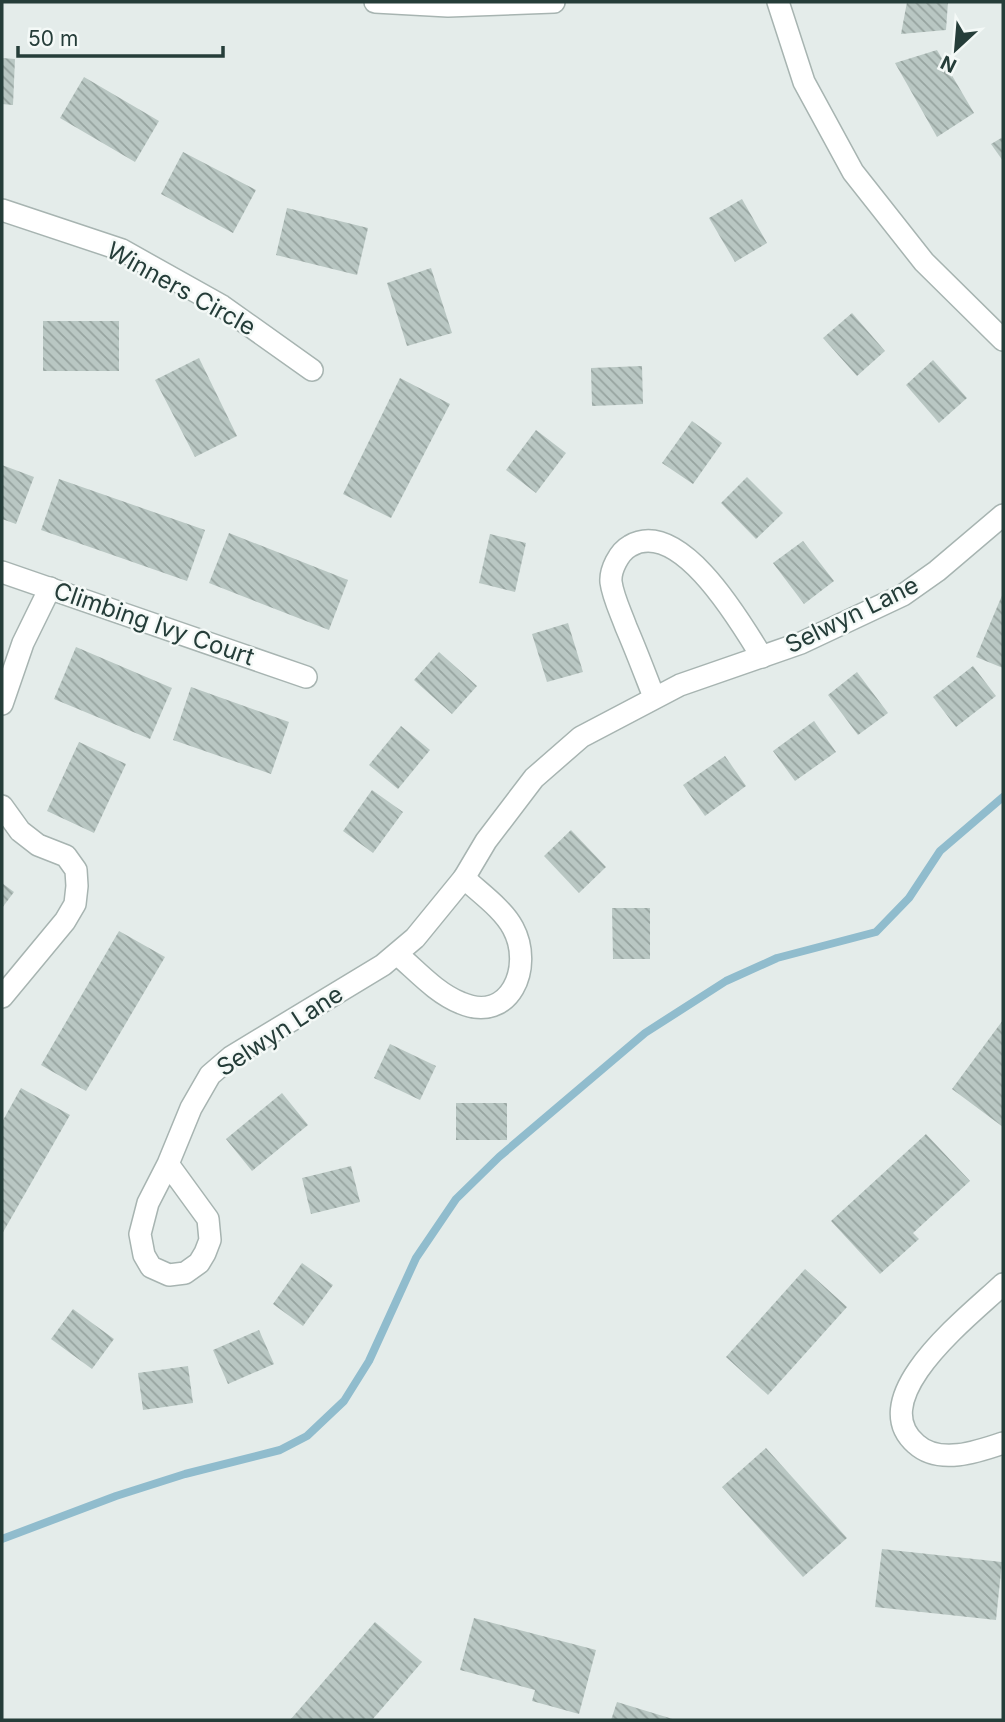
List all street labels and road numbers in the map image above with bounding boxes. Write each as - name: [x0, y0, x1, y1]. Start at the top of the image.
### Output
- street label: Winners Circle: [102, 236, 261, 341]
- street label: Selwyn Lane: [780, 570, 923, 659]
- street label: Climbing Ivy Court: [50, 576, 258, 671]
- street label: Selwyn Lane: [211, 979, 348, 1082]

